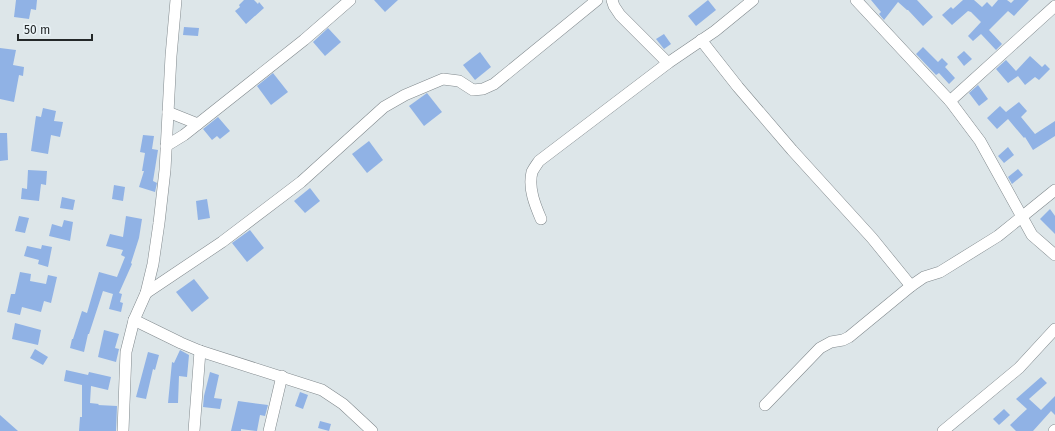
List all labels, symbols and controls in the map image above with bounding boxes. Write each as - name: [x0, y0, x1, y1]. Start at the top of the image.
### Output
- scale bar: [18, 16, 92, 42]
- text: 50 m: [24, 23, 50, 37]

